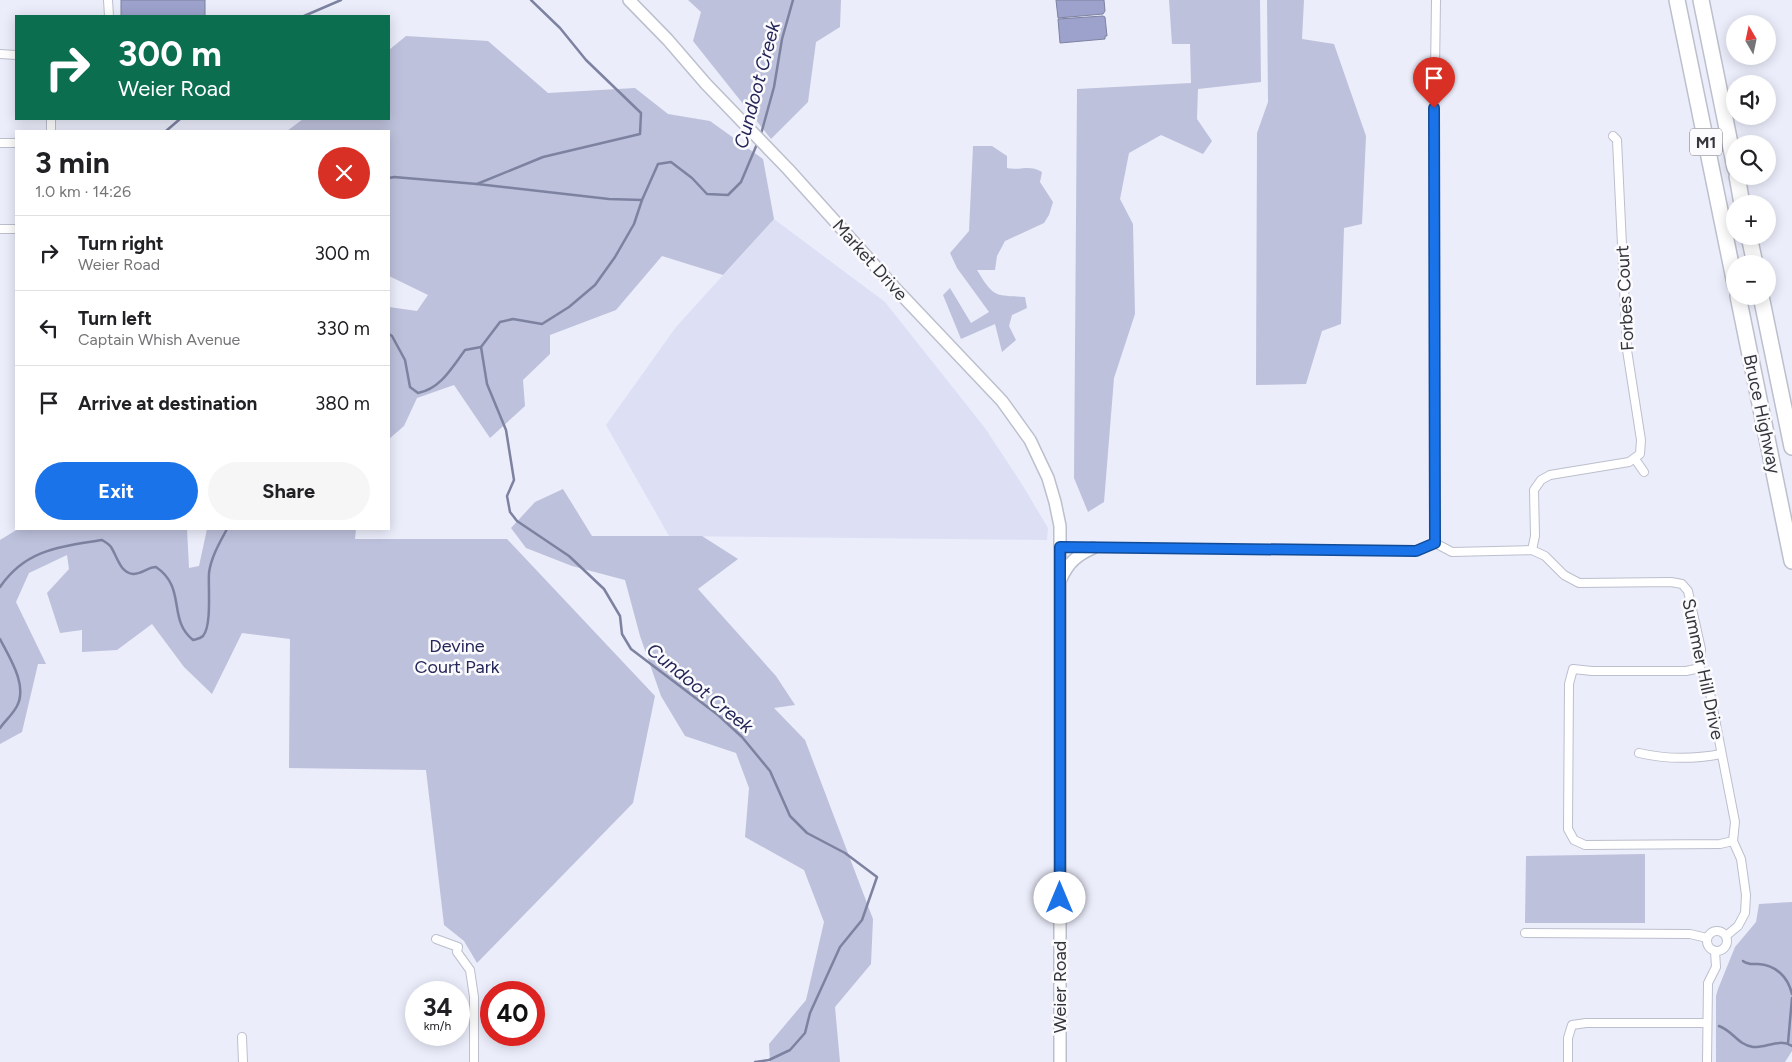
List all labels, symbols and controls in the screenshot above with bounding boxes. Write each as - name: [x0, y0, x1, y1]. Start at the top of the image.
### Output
- north arrow: [1726, 15, 1776, 65]
- map controls: [1726, 15, 1776, 305]
- water label: Cundoot Creek: [729, 18, 785, 151]
- text: 300 m: [118, 33, 222, 75]
- icon: right: [35, 35, 100, 100]
- pin: [1413, 57, 1455, 108]
- icon: arrive: [1420, 64, 1448, 92]
- text: Weier Road: [118, 75, 231, 102]
- button: sound: [1726, 75, 1776, 125]
- road number: M1: [1690, 128, 1722, 156]
- button: search: [1726, 135, 1776, 185]
- text: 3 min: [35, 144, 110, 181]
- button: close: [318, 147, 370, 199]
- text: 1.0 km · 14:26: [35, 182, 131, 201]
- button: +: [1726, 195, 1776, 245]
- street label: Market Drive: [828, 215, 912, 305]
- text: Turn right: [78, 232, 164, 255]
- icon: right: [35, 239, 63, 267]
- text: 300 m: [314, 242, 370, 265]
- street label: Forbes Court: [1611, 244, 1639, 351]
- text: Weier Road: [78, 255, 160, 274]
- button: −: [1726, 255, 1776, 305]
- text: Turn left: [78, 307, 152, 330]
- icon: left: [35, 314, 63, 342]
- text: 330 m: [316, 317, 370, 340]
- text: Captain Whish Avenue: [78, 330, 240, 349]
- street label: Bruce Highway: [1739, 352, 1786, 476]
- icon: arrive: [35, 389, 63, 417]
- text: Arrive at destination: [78, 392, 257, 415]
- text: 380 m: [315, 392, 370, 415]
- button: Exit: [35, 462, 198, 520]
- button: Share: [208, 462, 370, 520]
- street label: Summer Hill Drive: [1677, 596, 1729, 742]
- park label: Devine Court Park: [414, 635, 500, 678]
- water label: Cundoot Creek: [642, 638, 759, 738]
- position arrow: [1033, 871, 1085, 923]
- street label: Weier Road: [1049, 941, 1071, 1033]
- speed limit sign: 40: [480, 981, 545, 1046]
- text: 34: [423, 992, 452, 1022]
- text: km/h: [424, 1019, 451, 1033]

